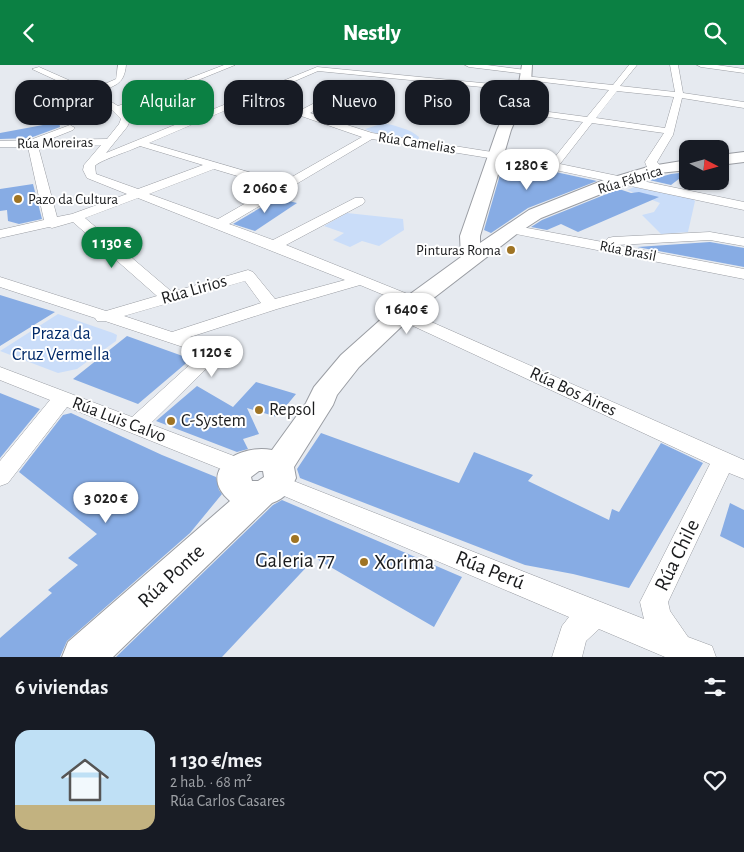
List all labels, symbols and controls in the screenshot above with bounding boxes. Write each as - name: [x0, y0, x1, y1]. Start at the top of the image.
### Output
- icon: back: [15, 19, 43, 47]
- icon: search: [701, 19, 729, 47]
- text: Nestly: [343, 22, 401, 44]
- chip: Comprar: [15, 80, 112, 125]
- chip: Alquilar: [122, 80, 214, 125]
- chip: Filtros: [224, 80, 303, 125]
- chip: Nuevo: [313, 80, 395, 125]
- chip: Piso: [405, 80, 470, 125]
- chip: Casa: [480, 80, 549, 125]
- street label: Rúa Camelias: [377, 129, 457, 157]
- street label: Rúa Moreiras: [17, 135, 93, 151]
- north arrow: [679, 140, 729, 190]
- map controls: [679, 140, 729, 190]
- pin: 1 280 €: [481, 149, 573, 191]
- text: 1 280 €: [506, 157, 548, 173]
- street label: Rúa Fábrica: [596, 163, 664, 197]
- pin: 2 060 €: [219, 171, 311, 214]
- text: 2 060 €: [243, 180, 287, 196]
- place label: Pazo da Cultura: [28, 192, 118, 207]
- marker: Pazo da Cultura: [12, 193, 24, 205]
- pin: 1 130 €: [66, 227, 158, 269]
- text: 1 130 €: [92, 235, 132, 251]
- street label: Rúa Brasil: [598, 238, 658, 264]
- place label: Pinturas Roma: [416, 243, 501, 258]
- marker: Pinturas Roma: [505, 244, 517, 256]
- street label: Rúa Lirios: [159, 272, 229, 308]
- pin: 1 640 €: [361, 293, 453, 335]
- text: 1 640 €: [386, 301, 428, 317]
- park label: Praza da Cruz Vermella: [12, 325, 110, 364]
- pin: 1 120 €: [166, 335, 258, 378]
- text: 1 120 €: [192, 344, 232, 360]
- street label: Rúa Bos Aires: [527, 364, 619, 420]
- street label: Rúa Luis Calvo: [70, 394, 169, 446]
- place label: Repsol: [269, 401, 316, 419]
- marker: Repsol: [253, 404, 265, 416]
- place label: C-System: [181, 412, 246, 430]
- marker: C-System: [165, 415, 177, 427]
- pin: 3 020 €: [60, 481, 152, 524]
- text: 3 020 €: [84, 490, 128, 506]
- street label: Rúa Chile: [651, 516, 703, 594]
- marker: Galeria 77: [289, 533, 301, 545]
- street label: Rúa Ponte: [134, 540, 208, 612]
- street label: Rúa Perú: [453, 547, 528, 593]
- place label: Galeria 77: [255, 550, 335, 571]
- place label: Xorima: [374, 552, 435, 573]
- marker: Xorima: [358, 556, 370, 568]
- icon: filters: [701, 673, 729, 701]
- text: 6 viviendas: [15, 677, 108, 698]
- icon: home: [55, 750, 115, 810]
- text: 1 130 €/mes: [170, 750, 262, 771]
- icon: heart: [701, 766, 729, 794]
- text: 2 hab. · 68 m²: [170, 774, 252, 790]
- text: Rúa Carlos Casares: [170, 793, 285, 809]

